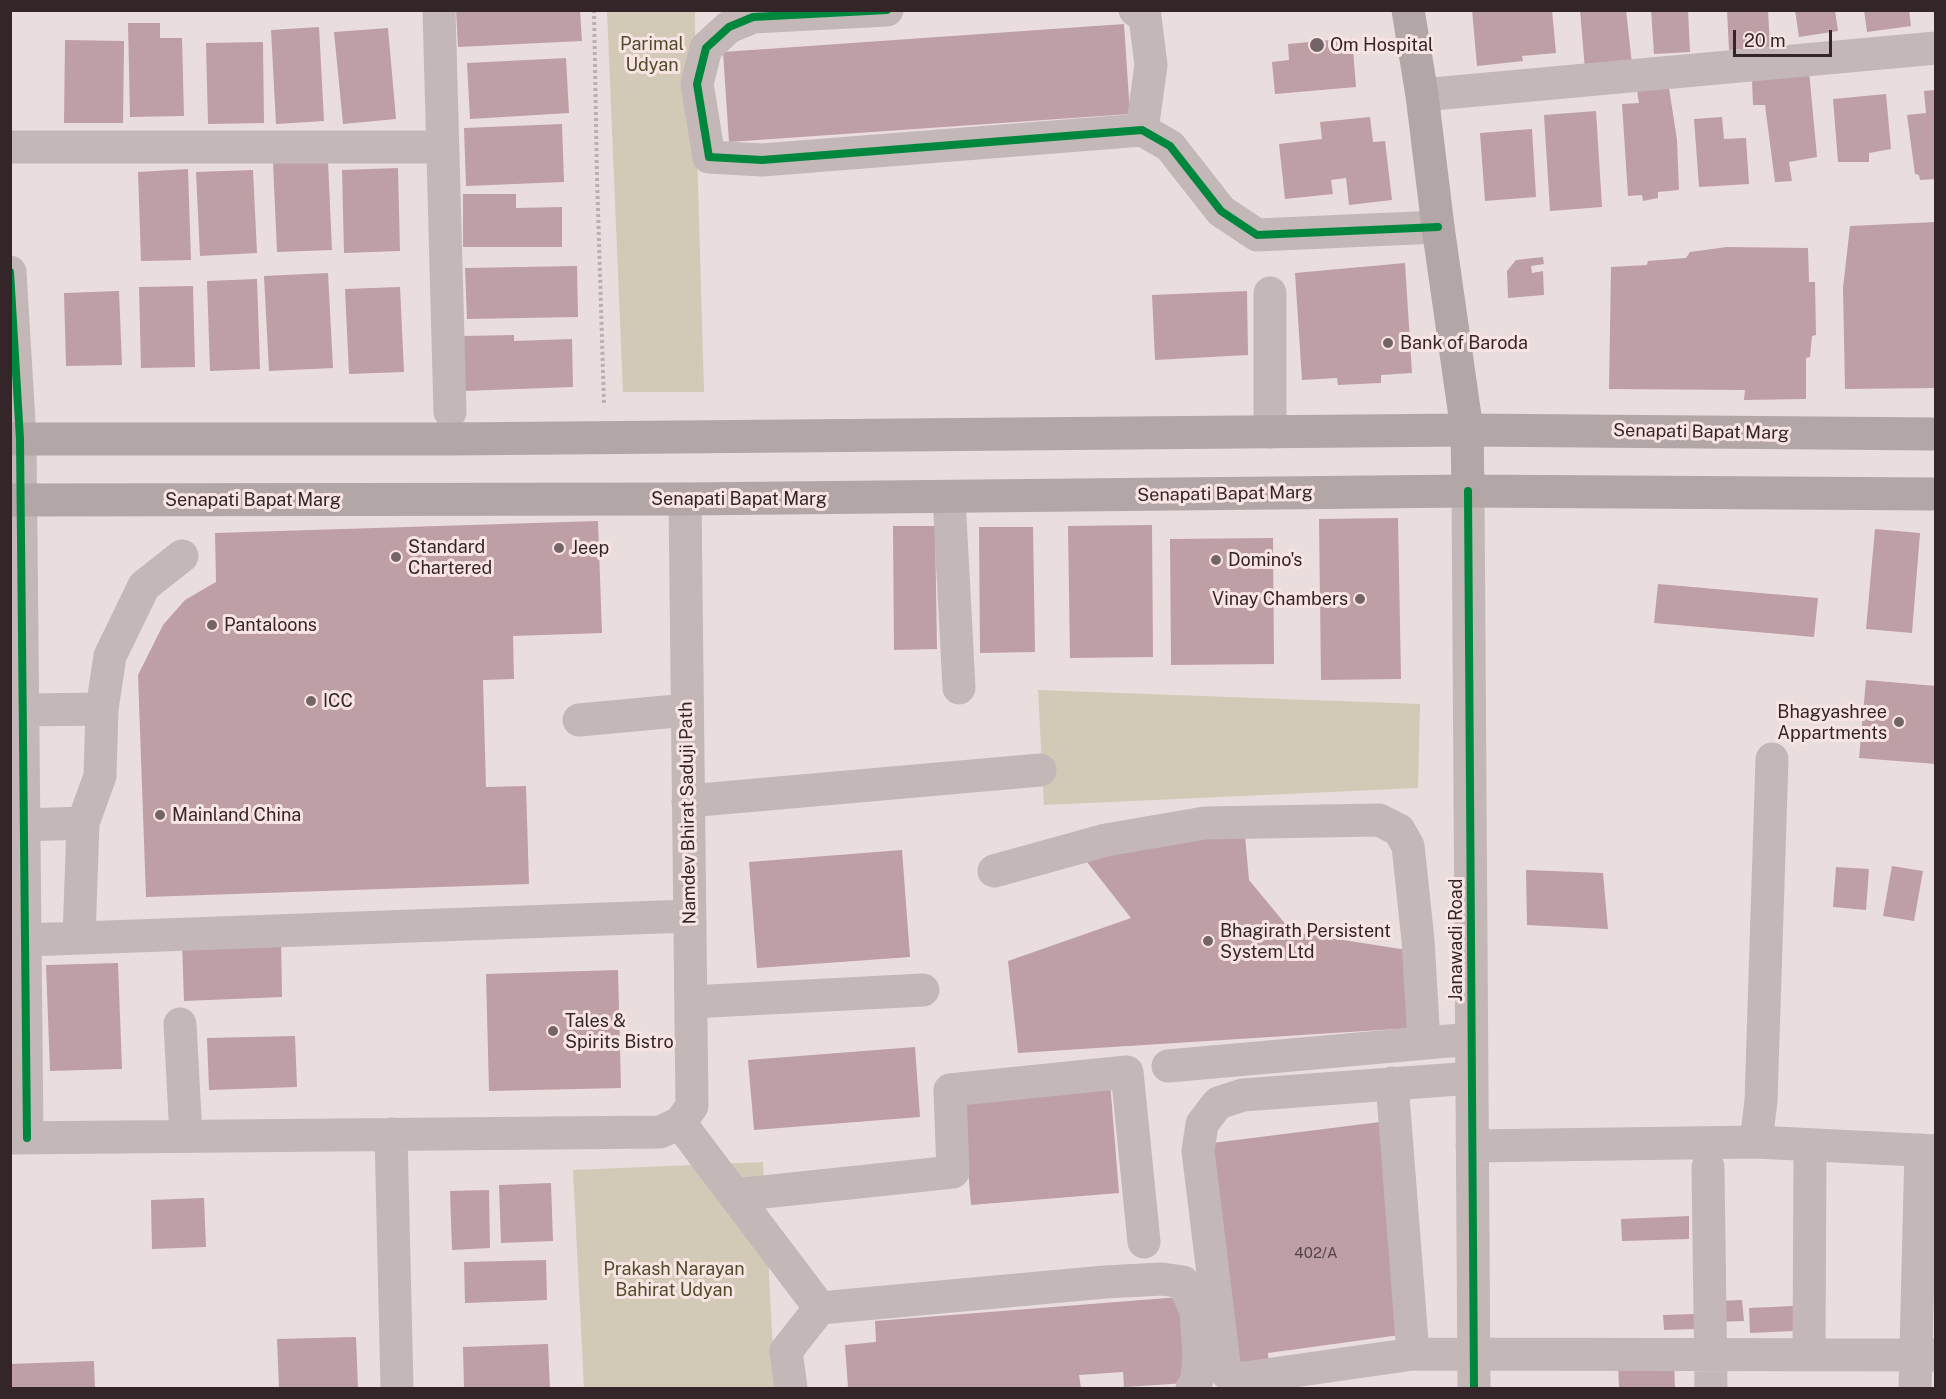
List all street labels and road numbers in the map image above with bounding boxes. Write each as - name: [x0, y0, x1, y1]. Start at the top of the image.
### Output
- street label: Senapati Bapat Marg: [1613, 420, 1789, 444]
- street label: Senapati Bapat Marg: [1137, 482, 1313, 506]
- street label: Senapati Bapat Marg: [651, 488, 827, 510]
- street label: Senapati Bapat Marg: [165, 489, 341, 511]
- street label: Namdev Bhirat Saduji Path: [675, 701, 701, 925]
- street label: Janawadi Road: [1445, 878, 1467, 1002]

